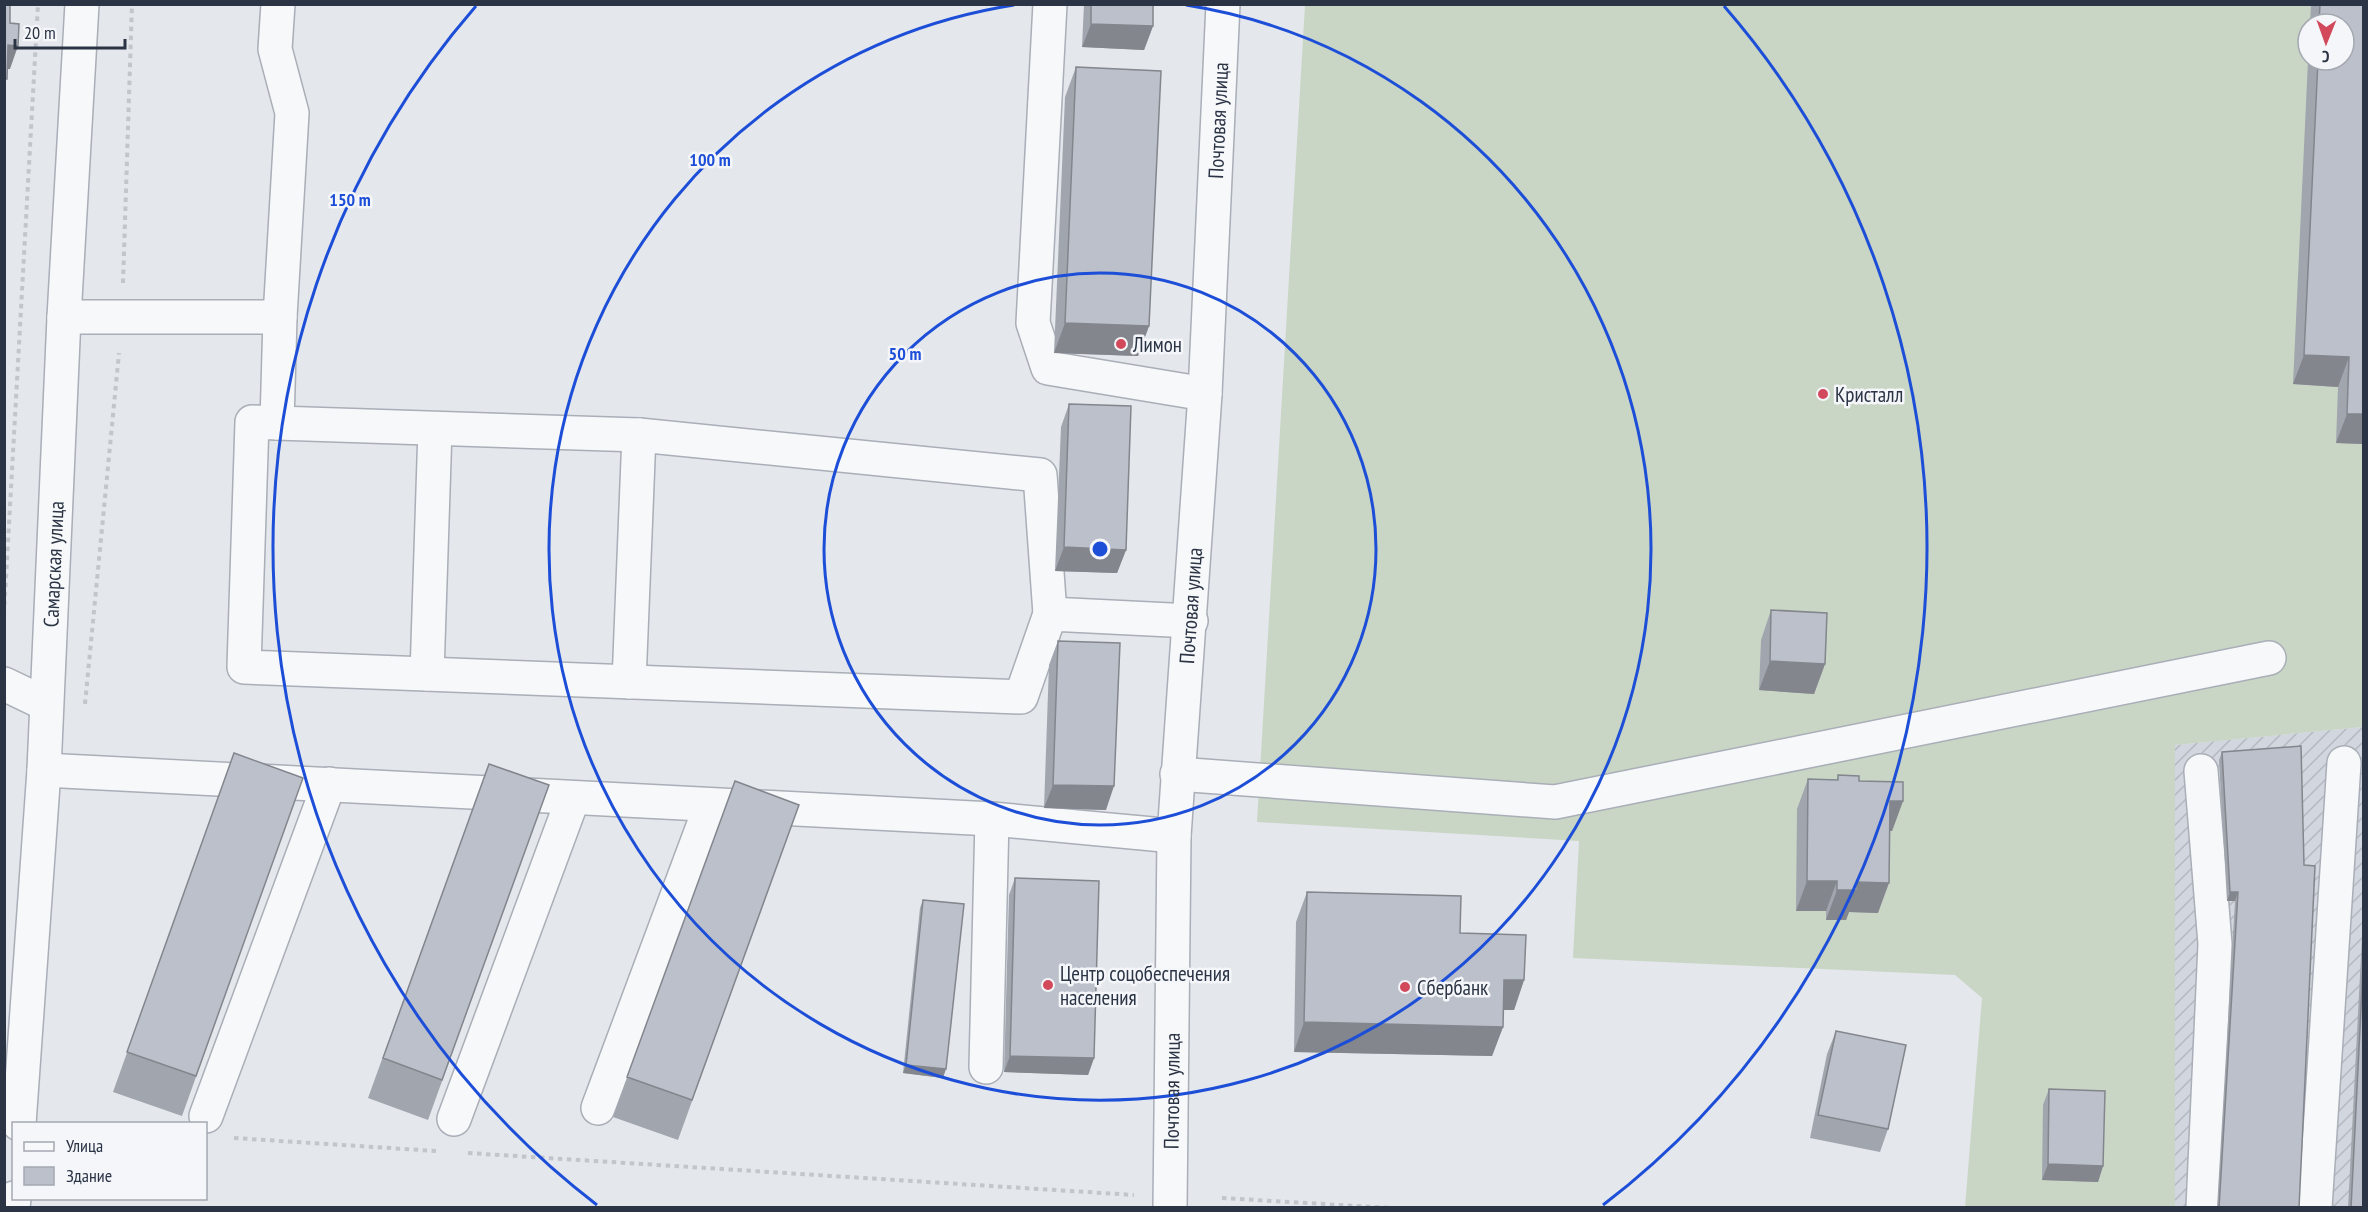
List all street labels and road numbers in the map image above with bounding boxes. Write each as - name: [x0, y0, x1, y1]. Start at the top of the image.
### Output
- street label: Почтовая улица: [1201, 62, 1234, 179]
- street label: Самарская улица: [37, 500, 69, 628]
- street label: Почтовая улица: [1173, 547, 1208, 665]
- street label: Почтовая улица: [1157, 1033, 1185, 1149]

